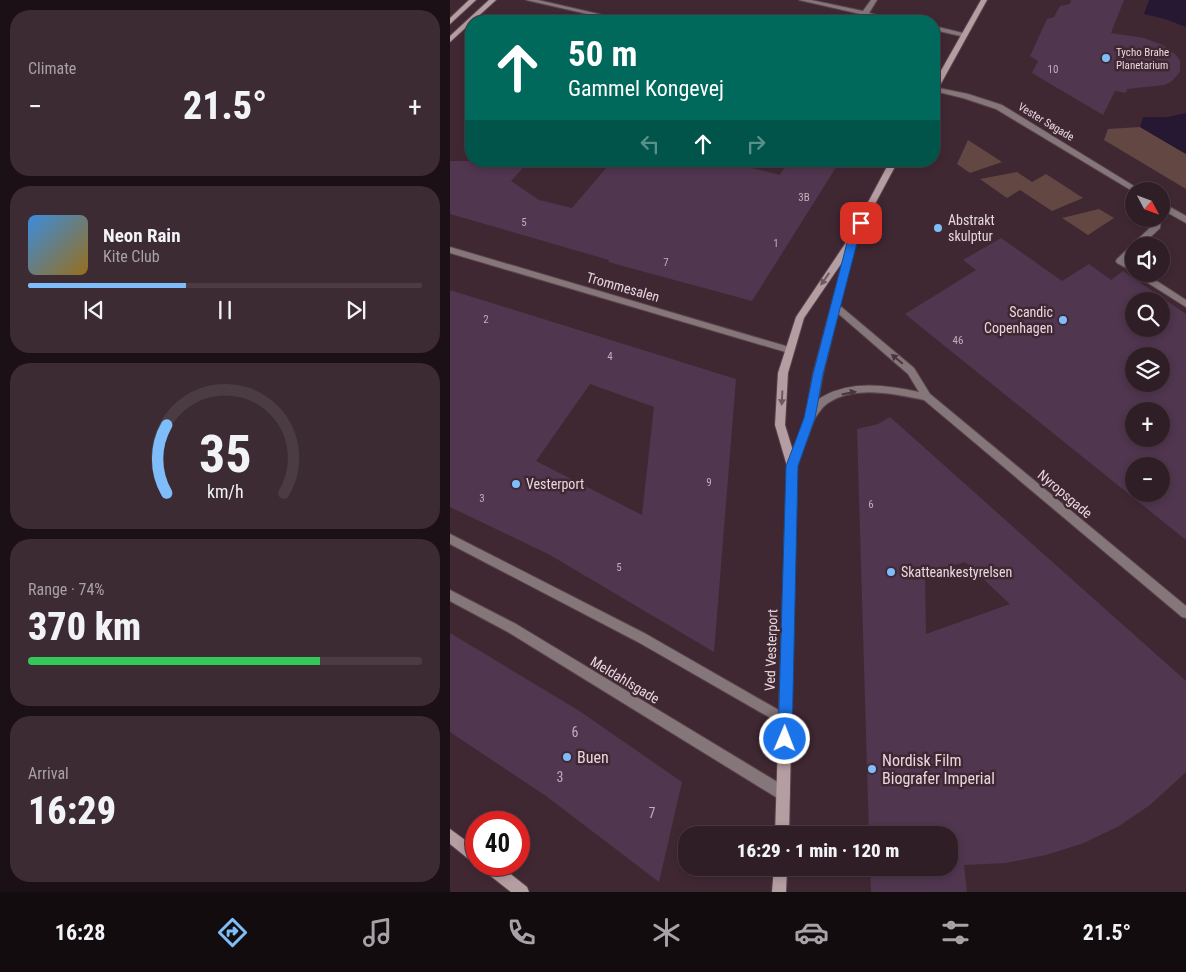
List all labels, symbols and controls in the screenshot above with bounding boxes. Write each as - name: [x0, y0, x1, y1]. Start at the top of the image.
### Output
- text: 50 m: [568, 34, 637, 75]
- icon: ahead: [485, 35, 550, 100]
- place label: Tycho Brahe Planetarium: [1116, 46, 1169, 72]
- marker: Tycho Brahe Planetarium: [1100, 52, 1112, 64]
- text: Climate: [28, 59, 76, 78]
- house number: 10: [1048, 63, 1058, 76]
- text: Gammel Kongevej: [568, 76, 724, 101]
- text: 21.5°: [183, 84, 267, 128]
- text: −: [28, 90, 42, 123]
- text: +: [408, 90, 422, 123]
- street label: Vester Søgade: [1016, 100, 1076, 144]
- icon: left: [636, 130, 664, 158]
- icon: ahead: [689, 130, 717, 158]
- icon: right: [742, 130, 770, 158]
- north arrow: [1125, 182, 1170, 228]
- map controls: [1125, 182, 1170, 502]
- house number: 3B: [798, 191, 810, 204]
- pin: [840, 202, 882, 244]
- icon: arrive: [847, 209, 875, 237]
- place label: Abstrakt skulptur: [948, 212, 995, 244]
- house number: 5: [521, 216, 527, 229]
- marker: Abstrakt skulptur: [932, 222, 944, 234]
- text: Neon Rain: [103, 224, 181, 247]
- house number: 1: [773, 237, 779, 250]
- button: sound: [1125, 237, 1170, 282]
- text: Kite Club: [103, 247, 160, 266]
- house number: 7: [663, 256, 669, 269]
- street label: Trommesalen: [585, 269, 661, 305]
- one-way arrow: [820, 272, 830, 286]
- button: search: [1125, 292, 1170, 337]
- icon: previous: [80, 296, 108, 324]
- icon: pause: [211, 296, 239, 324]
- icon: next: [342, 296, 370, 324]
- place label: Scandic Copenhagen: [984, 304, 1053, 336]
- house number: 2: [483, 313, 489, 326]
- marker: Scandic Copenhagen: [1057, 314, 1069, 326]
- house number: 46: [953, 334, 963, 347]
- button: layers: [1125, 347, 1170, 392]
- house number: 4: [607, 350, 613, 363]
- one-way arrow: [891, 353, 903, 365]
- one-way arrow: [841, 388, 857, 396]
- one-way arrow: [777, 391, 785, 407]
- button: +: [1125, 402, 1170, 447]
- text: 35: [199, 424, 251, 485]
- button: −: [1125, 457, 1170, 502]
- street label: Nyropsgade: [1035, 467, 1096, 522]
- place label: Vesterport: [526, 476, 584, 492]
- house number: 9: [706, 476, 712, 489]
- marker: Vesterport: [510, 478, 522, 490]
- text: km/h: [207, 481, 243, 502]
- house number: 3: [479, 492, 485, 505]
- house number: 6: [868, 498, 874, 511]
- house number: 5: [616, 561, 622, 574]
- place label: Skatteankestyrelsen: [901, 564, 1012, 580]
- marker: Skatteankestyrelsen: [885, 566, 897, 578]
- text: Range · 74%: [28, 580, 104, 599]
- text: 370 km: [28, 605, 141, 649]
- street label: Ved Vesterport: [762, 609, 780, 691]
- street label: Meldahlsgade: [588, 653, 663, 707]
- position arrow: [758, 712, 810, 764]
- house number: 6: [572, 724, 579, 740]
- place label: Buen: [577, 748, 609, 767]
- marker: Buen: [561, 751, 573, 763]
- place label: Nordisk Film Biografer Imperial: [882, 751, 995, 788]
- marker: Nordisk Film Biografer Imperial: [866, 763, 878, 775]
- text: Arrival: [28, 764, 69, 783]
- house number: 3: [557, 769, 563, 785]
- text: 16:29: [28, 789, 116, 833]
- house number: 7: [649, 805, 656, 821]
- speed limit sign: 40: [465, 811, 530, 876]
- text: 16:29 · 1 min · 120 m: [737, 839, 899, 862]
- icon: directions: [215, 915, 250, 950]
- icon: music: [360, 915, 395, 950]
- icon: phone: [504, 915, 539, 950]
- icon: climate: [649, 915, 684, 950]
- icon: car: [794, 915, 829, 950]
- icon: filters: [938, 915, 973, 950]
- text: 16:28: [55, 920, 105, 945]
- text: 21.5°: [1083, 920, 1131, 945]

